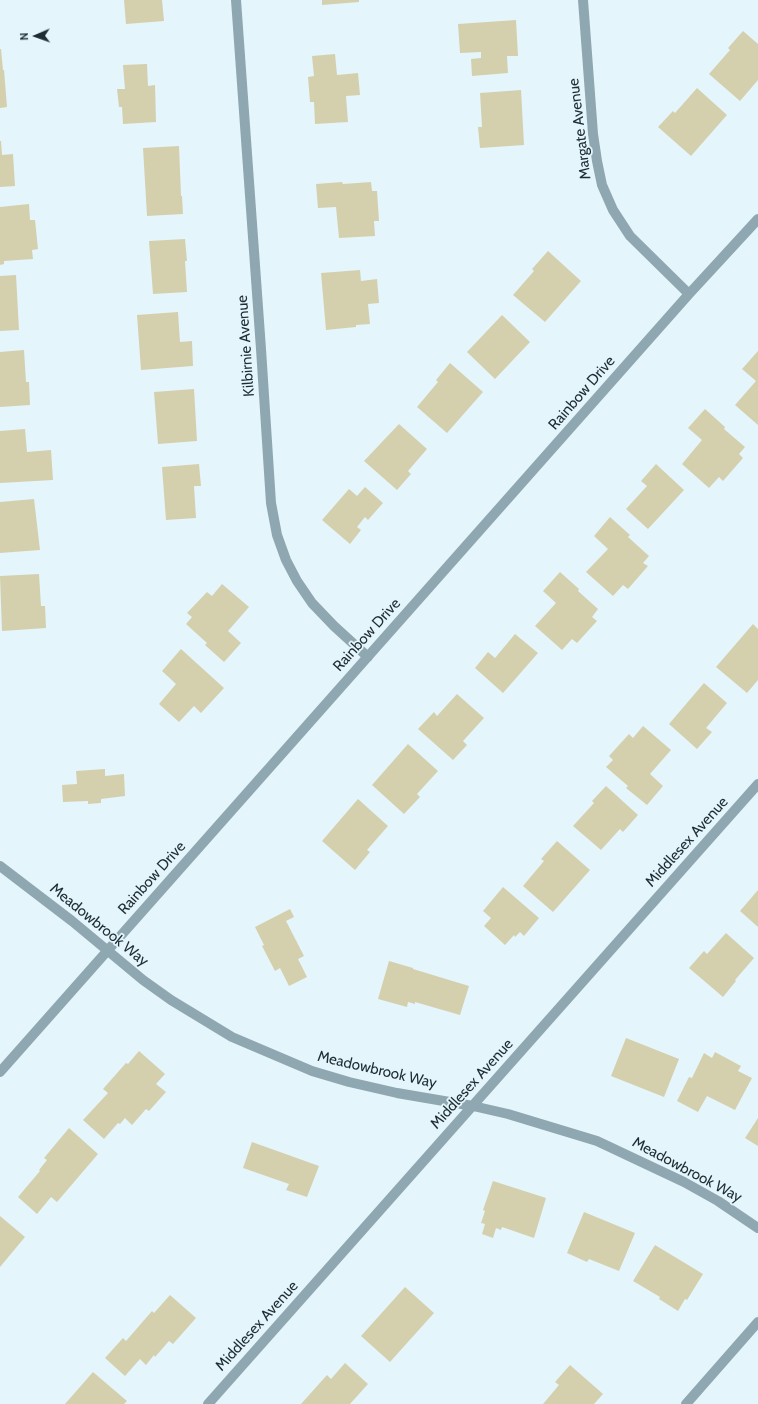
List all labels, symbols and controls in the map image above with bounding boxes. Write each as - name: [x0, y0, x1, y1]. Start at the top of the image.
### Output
- north arrow: [16, 16, 56, 56]
- text: N: [17, 32, 31, 41]
- street label: Margate Avenue: [565, 77, 595, 181]
- street label: Kilbirnie Avenue: [233, 294, 259, 398]
- street label: Rainbow Drive: [545, 352, 619, 434]
- street label: Rainbow Drive: [329, 595, 405, 675]
- street label: Middlesex Avenue: [642, 793, 732, 891]
- street label: Rainbow Drive: [114, 838, 190, 918]
- street label: Meadowbrook Way: [46, 880, 152, 970]
- street label: Middlesex Avenue: [427, 1035, 517, 1133]
- street label: Meadowbrook Way: [316, 1048, 438, 1092]
- street label: Meadowbrook Way: [629, 1133, 745, 1207]
- street label: Middlesex Avenue: [212, 1277, 302, 1375]

